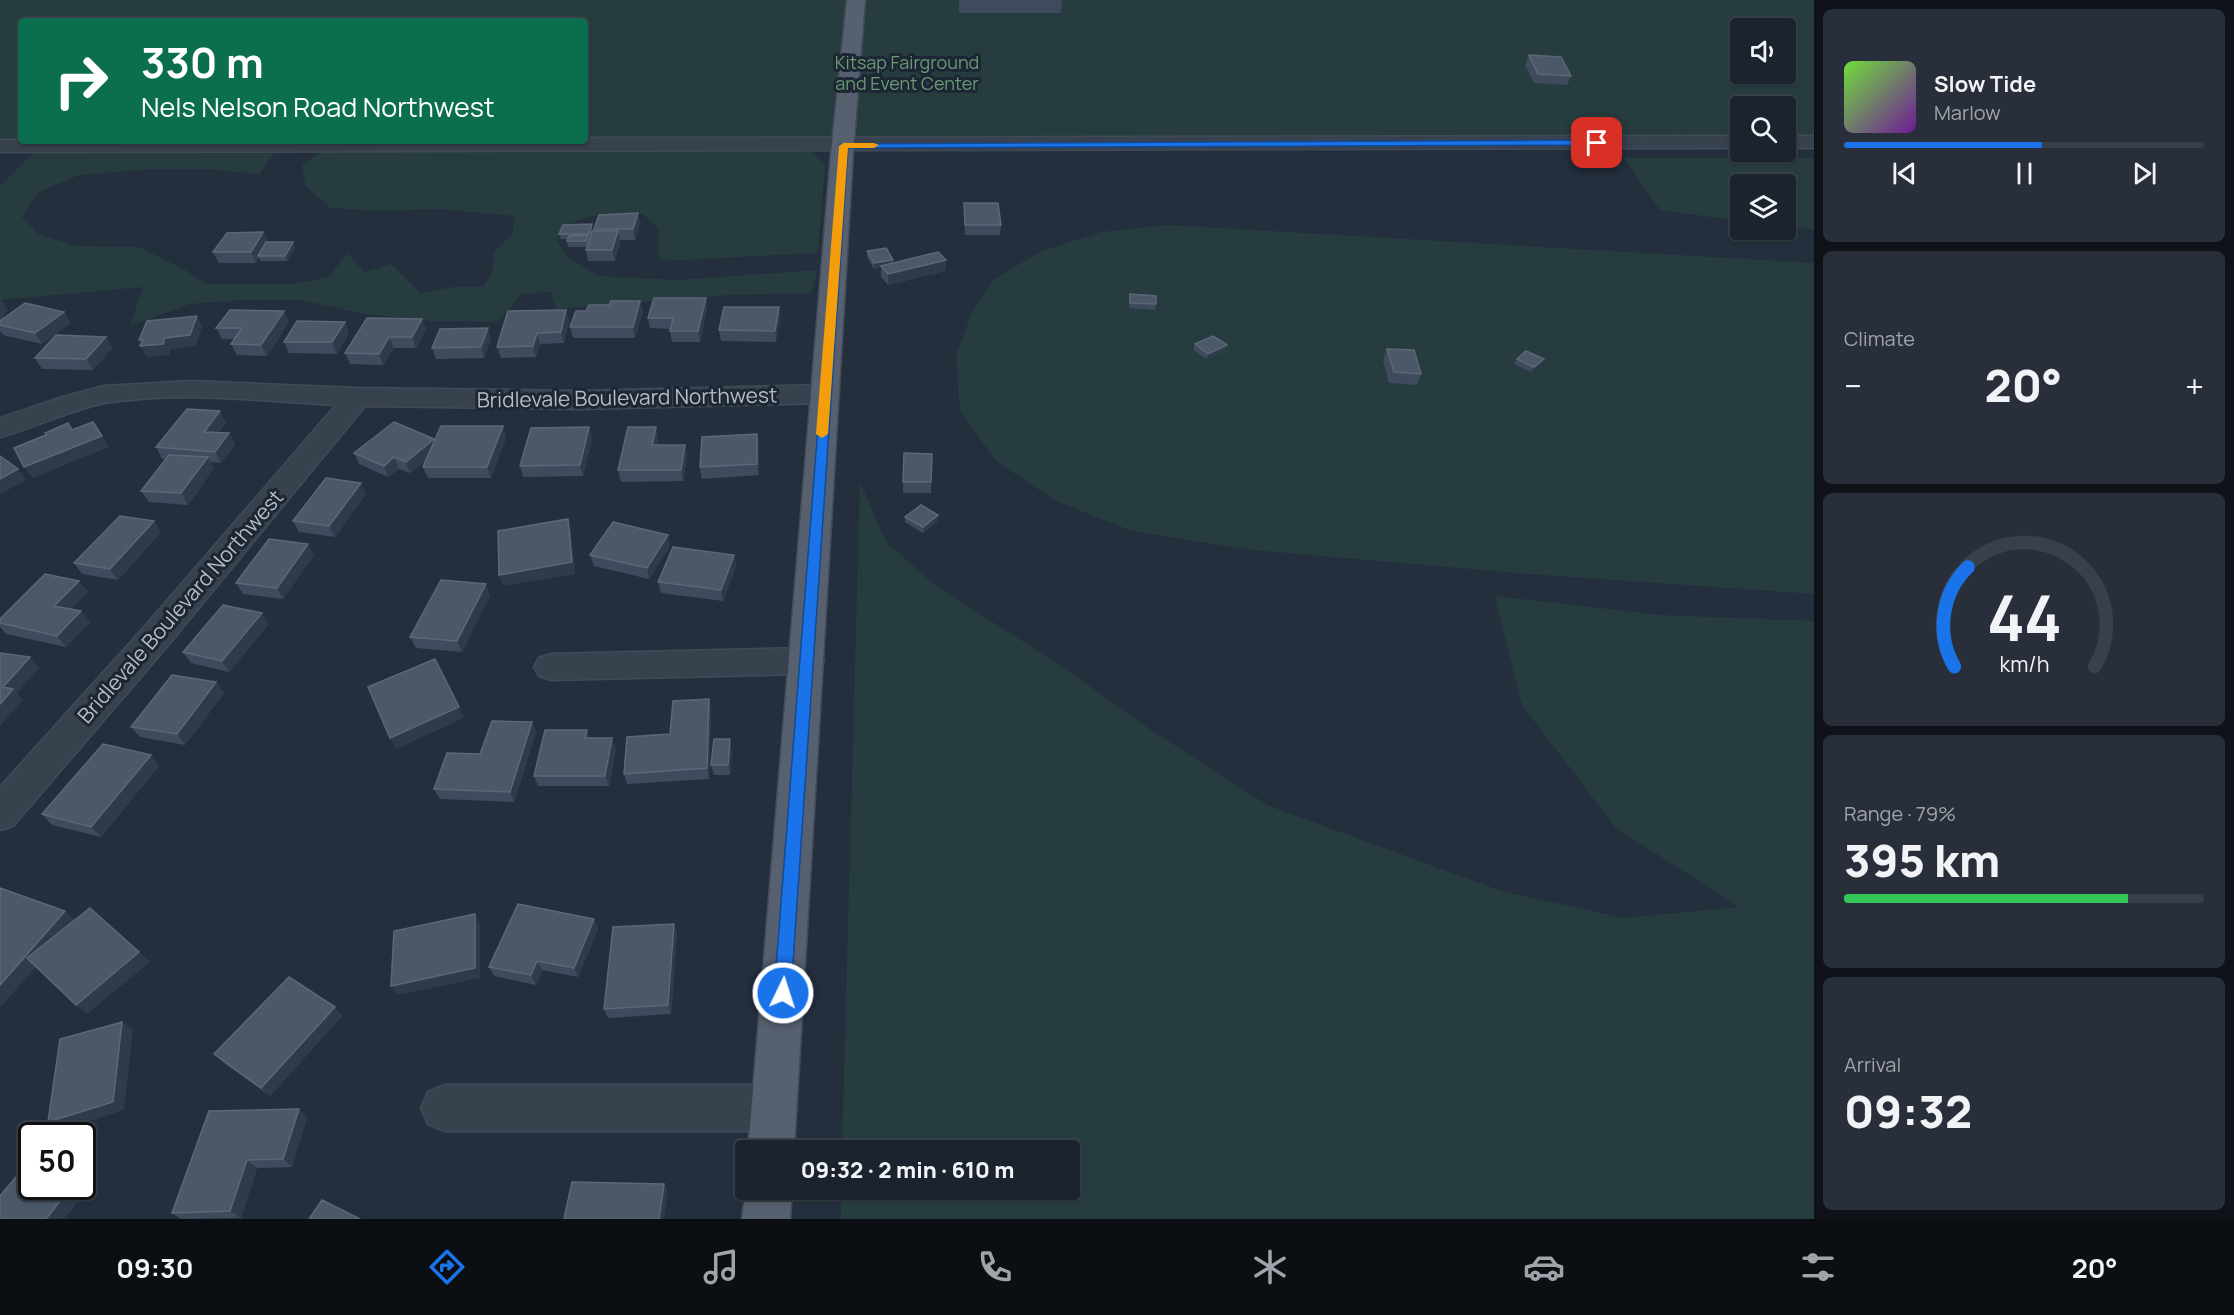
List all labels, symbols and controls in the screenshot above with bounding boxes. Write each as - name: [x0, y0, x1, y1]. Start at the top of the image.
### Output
- map controls: [1730, 18, 1796, 240]
- button: sound: [1730, 18, 1796, 84]
- text: 330 m: [141, 33, 264, 91]
- icon: right: [42, 42, 120, 120]
- park label: Kitsap Fairground and Event Center: [835, 50, 979, 95]
- text: Slow Tide: [1934, 69, 2036, 99]
- text: Nels Nelson Road Northwest: [141, 88, 495, 125]
- button: search: [1730, 96, 1796, 162]
- text: Marlow: [1934, 99, 2001, 126]
- pin: [1571, 117, 1622, 168]
- icon: arrive: [1580, 126, 1613, 159]
- icon: previous: [1888, 157, 1921, 190]
- icon: pause: [2008, 157, 2041, 190]
- icon: next: [2128, 157, 2161, 190]
- button: layers: [1730, 174, 1796, 240]
- text: Climate: [1844, 325, 1915, 352]
- text: 20°: [1985, 354, 2062, 416]
- text: −: [1844, 363, 1862, 408]
- text: +: [2185, 363, 2204, 408]
- street label: Bridlevale Boulevard Northwest: [477, 380, 777, 414]
- street label: Bridlevale Boulevard Northwest: [71, 483, 289, 729]
- text: 44: [1986, 574, 2062, 660]
- text: km/h: [1999, 649, 2049, 678]
- text: Range · 79%: [1844, 800, 1956, 827]
- text: 395 km: [1844, 829, 2000, 891]
- position arrow: [751, 961, 815, 1025]
- text: Arrival: [1844, 1051, 1901, 1078]
- text: 09:32: [1844, 1080, 1972, 1142]
- speed limit sign: 50: [18, 1122, 96, 1200]
- text: 09:32 · 2 min · 610 m: [801, 1155, 1014, 1185]
- icon: directions: [426, 1246, 468, 1288]
- icon: music: [700, 1246, 742, 1288]
- icon: phone: [974, 1246, 1016, 1288]
- icon: climate: [1249, 1246, 1291, 1288]
- icon: car: [1523, 1246, 1565, 1288]
- icon: filters: [1797, 1246, 1839, 1288]
- text: 09:30: [116, 1249, 193, 1286]
- text: 20°: [2072, 1249, 2118, 1286]

